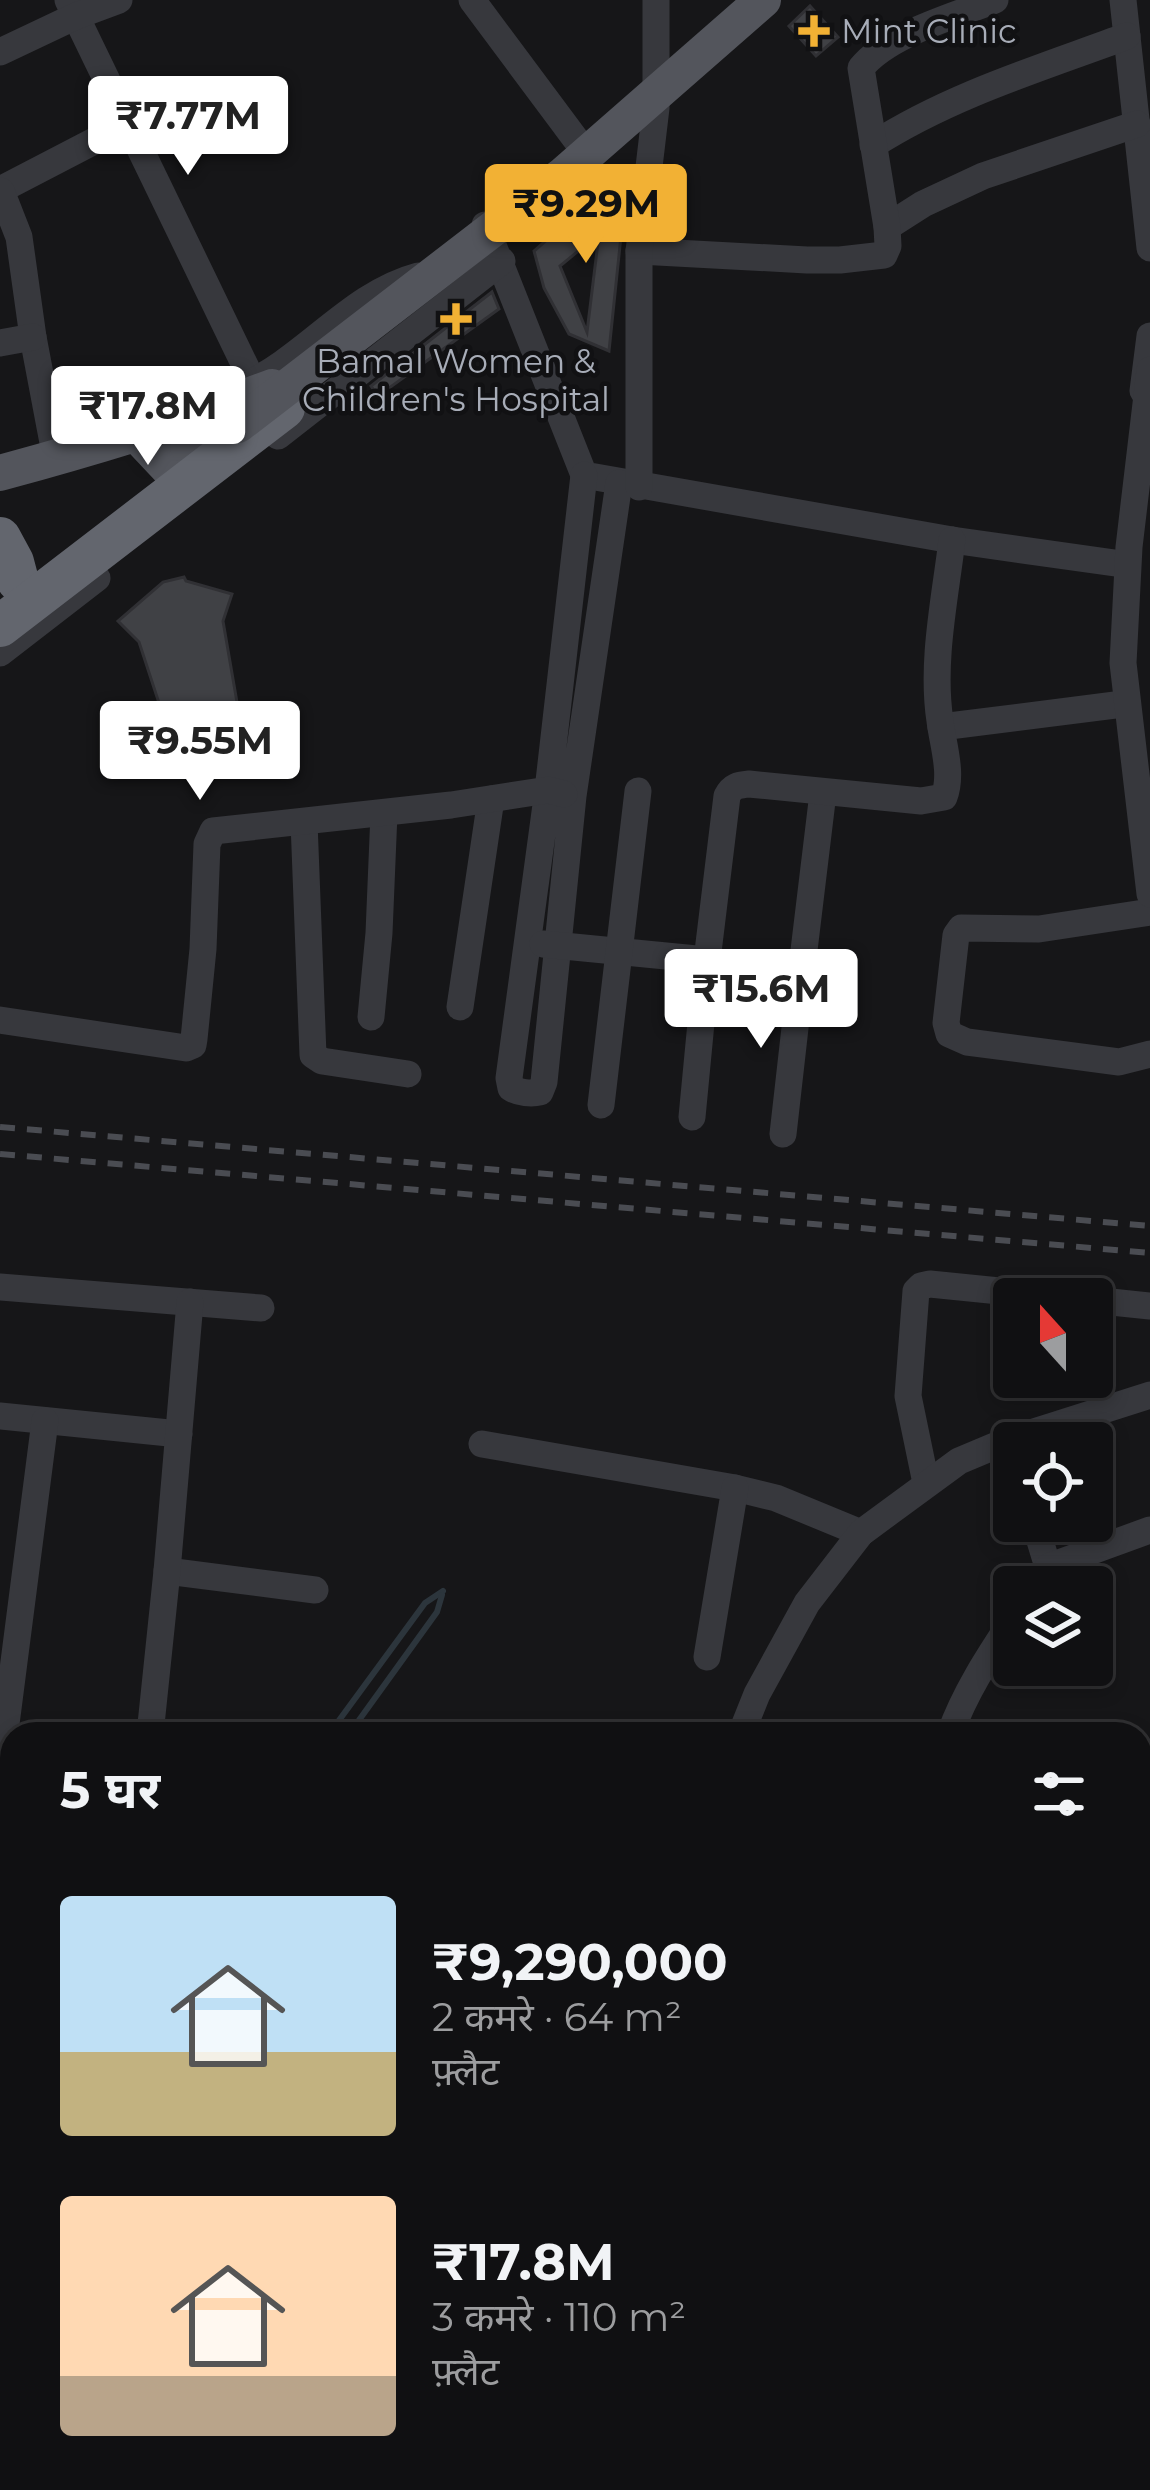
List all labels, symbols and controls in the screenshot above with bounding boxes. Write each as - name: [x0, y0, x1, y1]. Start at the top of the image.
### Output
- place label: Mint Clinic: [841, 11, 1017, 51]
- marker: Mint Clinic: [798, 15, 830, 47]
- pin: ₹7.77M: [90, 76, 286, 178]
- text: ₹7.77M: [115, 91, 261, 139]
- pin: ₹9.29M: [488, 164, 684, 266]
- text: ₹9.29M: [512, 179, 660, 227]
- marker: Bamal Women & Children's Hospital: [440, 303, 472, 335]
- place label: Bamal Women & Children's Hospital: [302, 341, 610, 419]
- pin: ₹17.8M: [50, 366, 246, 468]
- text: ₹17.8M: [78, 381, 218, 429]
- pin: ₹9.55M: [102, 701, 298, 803]
- text: ₹9.55M: [127, 716, 273, 764]
- pin: ₹15.6M: [663, 949, 859, 1051]
- text: ₹15.6M: [692, 964, 830, 1012]
- north arrow: [993, 1278, 1113, 1398]
- map controls: [993, 1278, 1113, 1686]
- button: locate: [993, 1422, 1113, 1542]
- button: layers: [993, 1566, 1113, 1686]
- text: 5 घर: [60, 1759, 160, 1821]
- icon: filters: [1026, 1761, 1092, 1827]
- text: ₹9,290,000: [432, 1931, 728, 1993]
- icon: home: [156, 1944, 300, 2088]
- text: 2 कमरे · 64 m²: [432, 1993, 682, 2041]
- text: फ़्लैट: [432, 2047, 499, 2095]
- text: ₹17.8M: [432, 2231, 615, 2293]
- icon: home: [156, 2244, 300, 2388]
- text: 3 कमरे · 110 m²: [432, 2293, 686, 2341]
- text: फ़्लैट: [432, 2347, 499, 2395]

